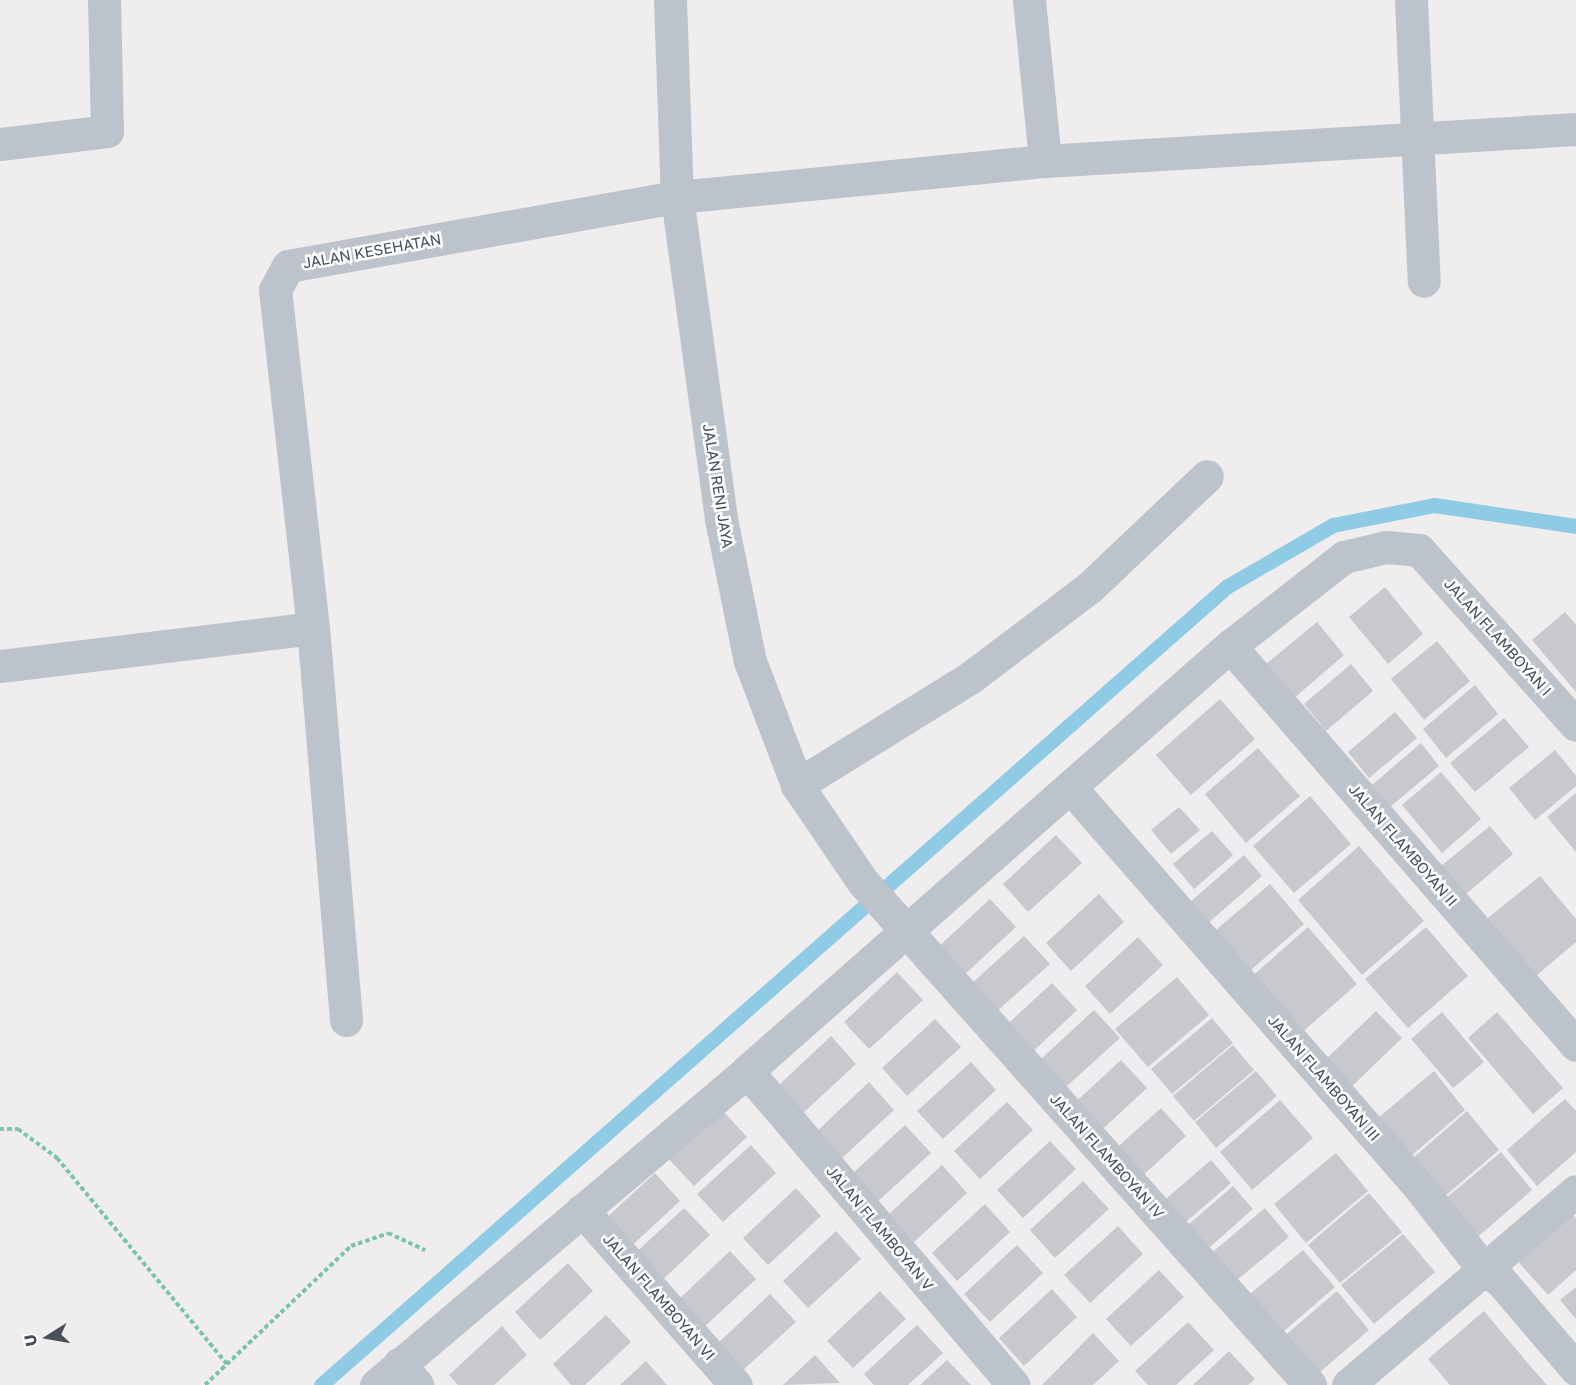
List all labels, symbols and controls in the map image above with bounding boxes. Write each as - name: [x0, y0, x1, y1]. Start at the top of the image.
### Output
- street label: JALAN KESEHATAN: [301, 230, 443, 272]
- street label: JALAN RENI JAYA: [699, 422, 737, 550]
- street label: JALAN FLAMBOYAN I: [1441, 575, 1555, 699]
- street label: JALAN FLAMBOYAN II: [1345, 780, 1461, 910]
- street label: JALAN FLAMBOYAN III: [1264, 1011, 1384, 1145]
- street label: JALAN FLAMBOYAN IV: [1046, 1090, 1168, 1222]
- street label: JALAN FLAMBOYAN V: [823, 1162, 937, 1294]
- street label: JALAN FLAMBOYAN VI: [599, 1230, 719, 1364]
- north arrow: [18, 1307, 78, 1367]
- text: U: [19, 1333, 41, 1348]

